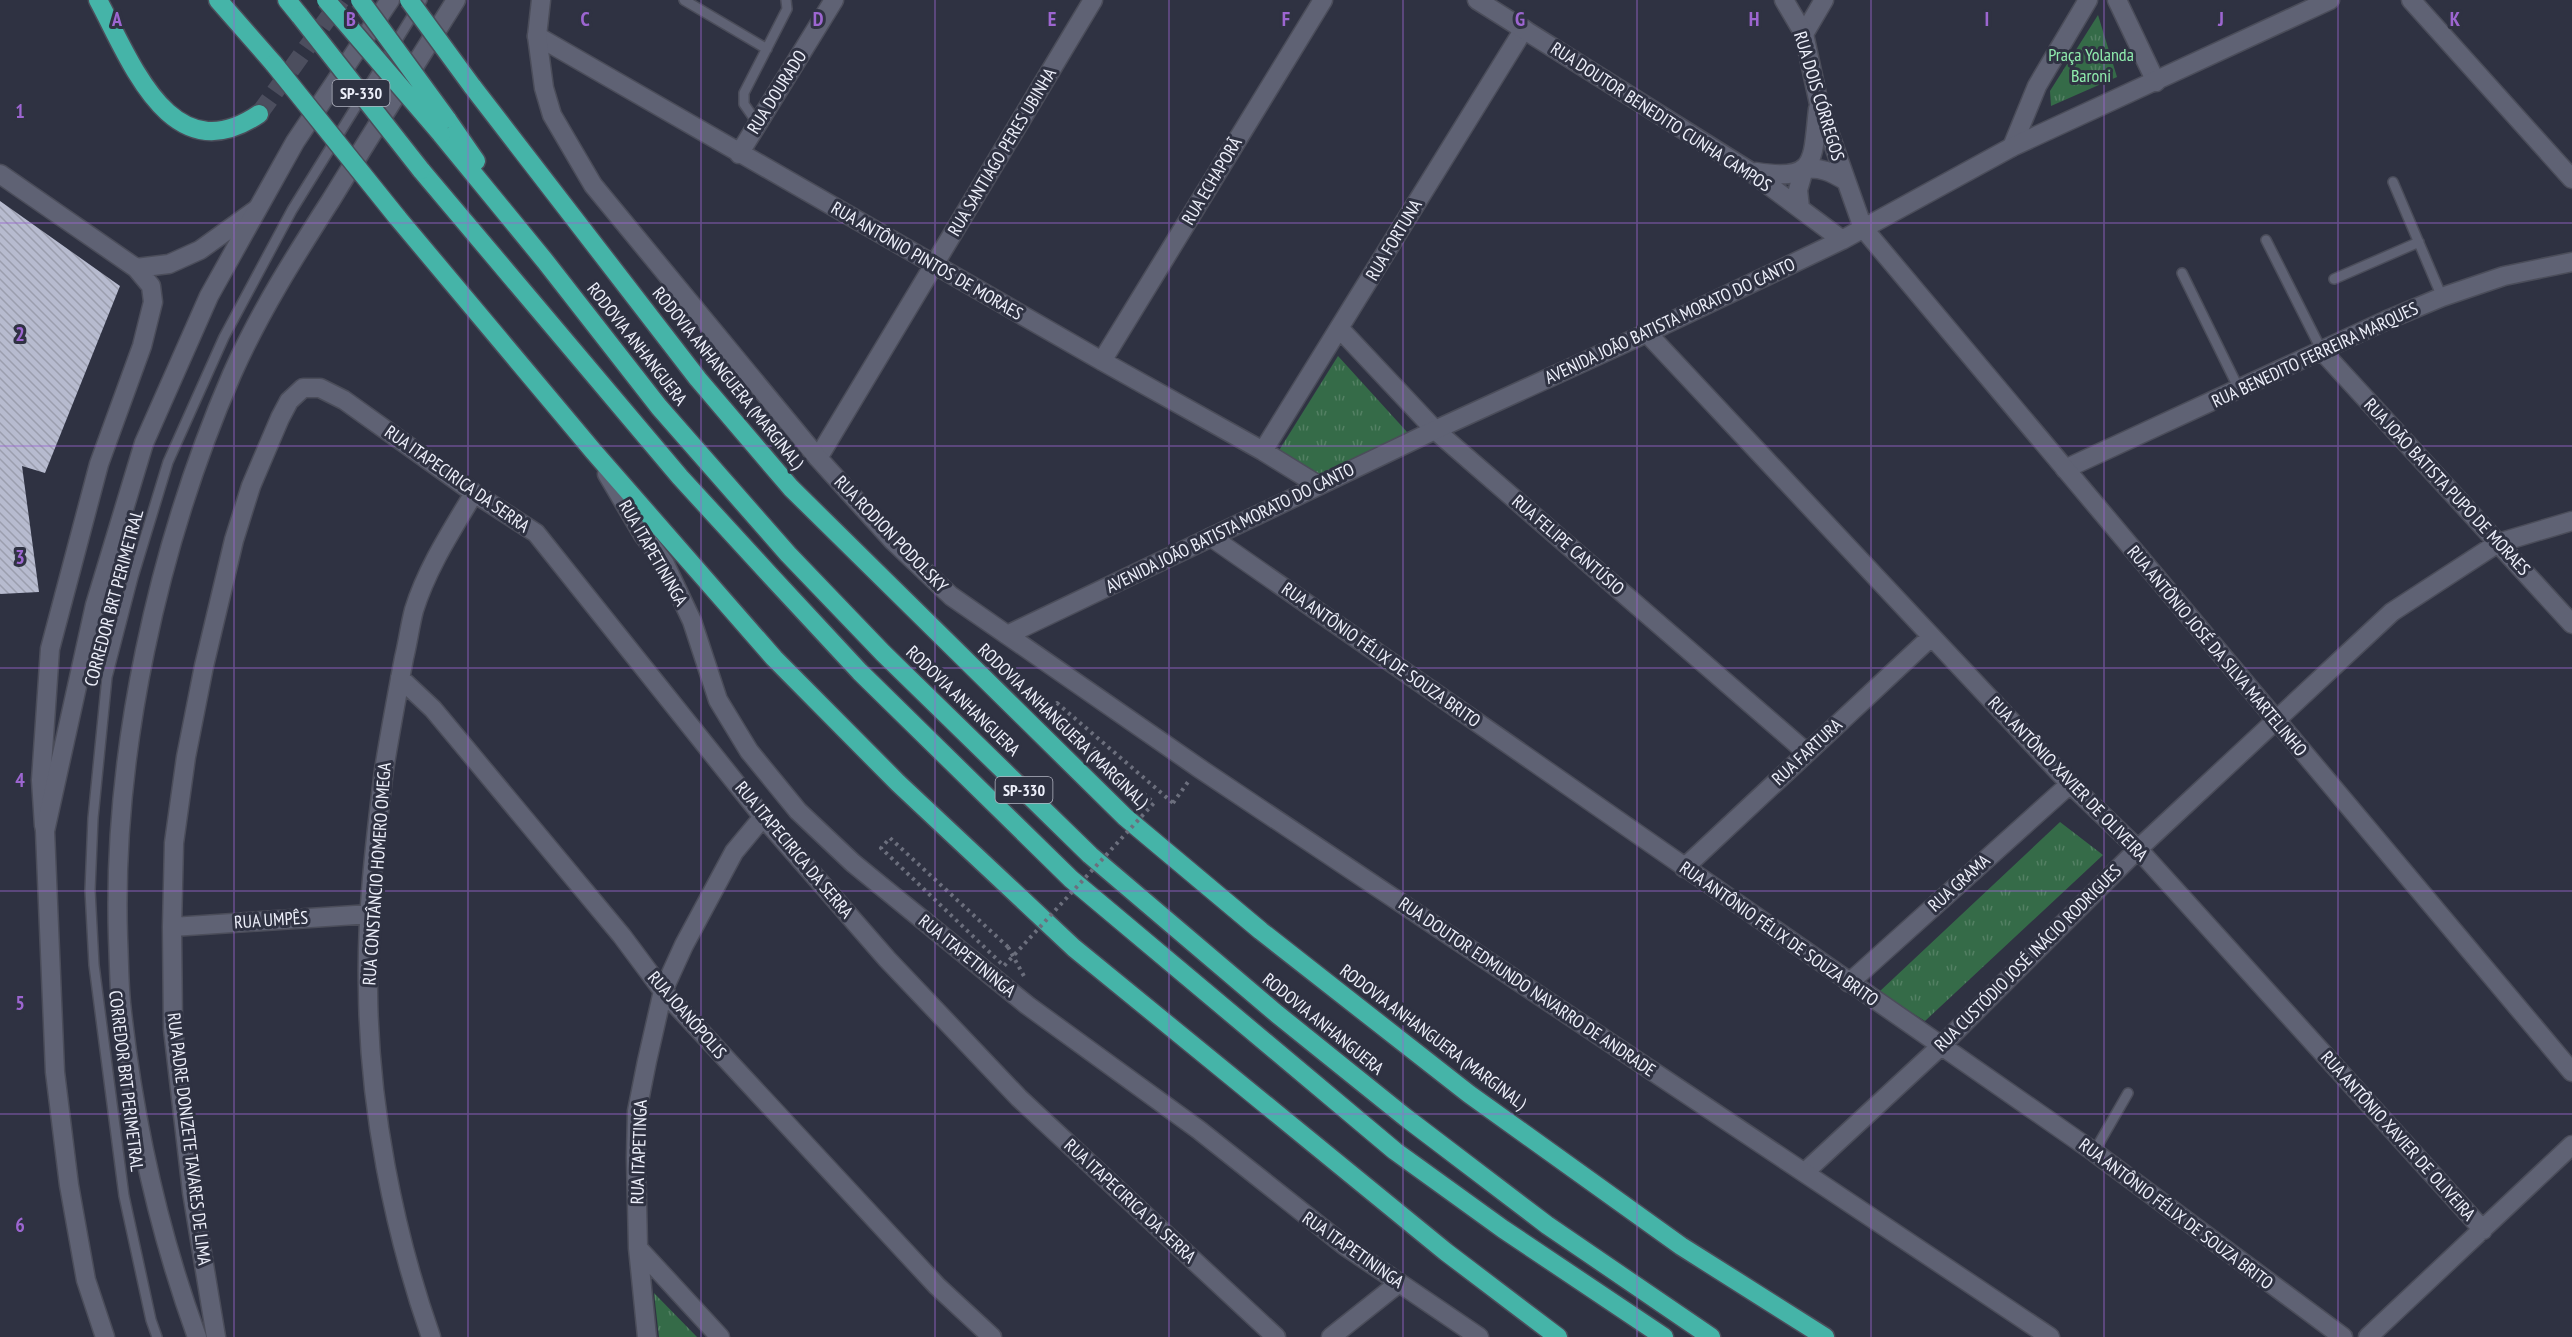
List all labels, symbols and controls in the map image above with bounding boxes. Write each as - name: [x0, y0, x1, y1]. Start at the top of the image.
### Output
- text: A: [111, 6, 123, 32]
- text: B: [346, 6, 356, 32]
- text: C: [580, 6, 590, 32]
- text: D: [813, 6, 824, 32]
- text: E: [1048, 6, 1056, 32]
- text: F: [1282, 6, 1290, 32]
- text: G: [1515, 6, 1525, 32]
- text: H: [1749, 6, 1759, 32]
- text: I: [1985, 6, 1989, 32]
- text: J: [2217, 6, 2224, 32]
- text: K: [2450, 6, 2461, 32]
- street label: RUA DOIS CÓRREGOS: [1789, 28, 1850, 164]
- street label: RUA DOUTOR BENEDITO CUNHA CAMPOS: [1547, 37, 1776, 197]
- park label: Praça Yolanda Baroni: [2048, 43, 2134, 87]
- street label: RUA DOURADO: [742, 45, 811, 138]
- street label: RUA SANTIAGO PERES UBINHA: [942, 63, 1061, 240]
- road number: SP-330: [332, 80, 389, 106]
- text: 1: [15, 98, 25, 124]
- street label: RUA ECHAPORÃ: [1176, 132, 1247, 229]
- street label: RUA FORTUNA: [1360, 195, 1427, 284]
- street label: RUA ANTÔNIO PINTOS DE MORAES: [827, 196, 1027, 325]
- street label: AVENIDA JOÃO BATISTA MORATO DO CANTO: [1541, 252, 1799, 389]
- street label: RODOVIA ANHANGUERA: [582, 278, 693, 410]
- street label: RODOVIA ANHANGUERA (MARGINAL): [648, 282, 810, 474]
- street label: RUA BENEDITO FERREIRA MARQUES: [2208, 296, 2422, 413]
- text: 2: [15, 321, 25, 347]
- street label: RUA JOÃO BATISTA PUPO DE MORAES: [2359, 393, 2536, 580]
- street label: RUA ITAPECIRICA DA SERRA: [380, 420, 535, 538]
- street label: AVENIDA JOÃO BATISTA MORATO DO CANTO: [1102, 457, 1358, 598]
- street label: RUA RODION PODOLSKY: [830, 470, 954, 598]
- street label: RUA FELIPE CANTÚSIO: [1507, 490, 1629, 600]
- street label: RUA ITAPETININGA: [614, 496, 693, 610]
- street label: CORREDOR BRT PERIMETRAL: [79, 506, 148, 689]
- street label: RUA ANTÔNIO JOSÉ DA SILVA MARTELINHO: [2122, 541, 2312, 761]
- text: 3: [15, 544, 25, 570]
- street label: RUA ANTÔNIO FÉLIX DE SOUZA BRITO: [1277, 577, 1485, 732]
- street label: RODOVIA ANHANGUERA (MARGINAL): [973, 638, 1154, 814]
- street label: RODOVIA ANHANGUERA: [902, 640, 1025, 761]
- street label: RUA ANTÔNIO XAVIER DE OLIVEIRA: [1984, 691, 2154, 866]
- street label: RUA FARTURA: [1767, 713, 1847, 790]
- street label: RUA CONSTÂNCIO HOMERO OMEGA: [357, 761, 396, 986]
- text: 4: [15, 767, 25, 793]
- street label: RUA ITAPECIRICA DA SERRA: [730, 776, 859, 923]
- road number: SP-330: [996, 777, 1052, 803]
- street label: RUA GRAMA: [1923, 849, 1995, 916]
- street label: RUA ANTÔNIO FÉLIX DE SOUZA BRITO: [1675, 856, 1883, 1011]
- street label: RUA CUSTÓDIO JOSÉ INÁCIO RODRIGUES: [1929, 859, 2126, 1056]
- street label: RUA DOUTOR EDMUNDO NAVARRO DE ANDRADE: [1394, 892, 1660, 1081]
- street label: RUA UMPÊS: [233, 905, 309, 934]
- street label: RUA ITAPETININGA: [914, 909, 1021, 1002]
- street label: RODOVIA ANHANGUERA (MARGINAL): [1335, 959, 1532, 1115]
- street label: RUA JOANÓPOLIS: [643, 966, 732, 1063]
- street label: RODOVIA ANHANGUERA: [1258, 968, 1389, 1080]
- street label: CORREDOR BRT PERIMETRAL: [104, 989, 149, 1173]
- text: 5: [15, 990, 25, 1016]
- street label: RUA PADRE DONIZETE TAVARES DE LIMA: [163, 1011, 216, 1267]
- street label: RUA ANTÔNIO XAVIER DE OLIVEIRA: [2316, 1046, 2481, 1226]
- street label: RUA ITAPETINGA: [625, 1099, 652, 1205]
- street label: RUA ANTÔNIO FÉLIX DE SOUZA BRITO: [2075, 1133, 2278, 1294]
- street label: RUA ITAPECIRICA DA SERRA: [1060, 1134, 1201, 1268]
- street label: RUA ITAPETININGA: [1298, 1206, 1409, 1293]
- text: 6: [15, 1212, 25, 1238]

